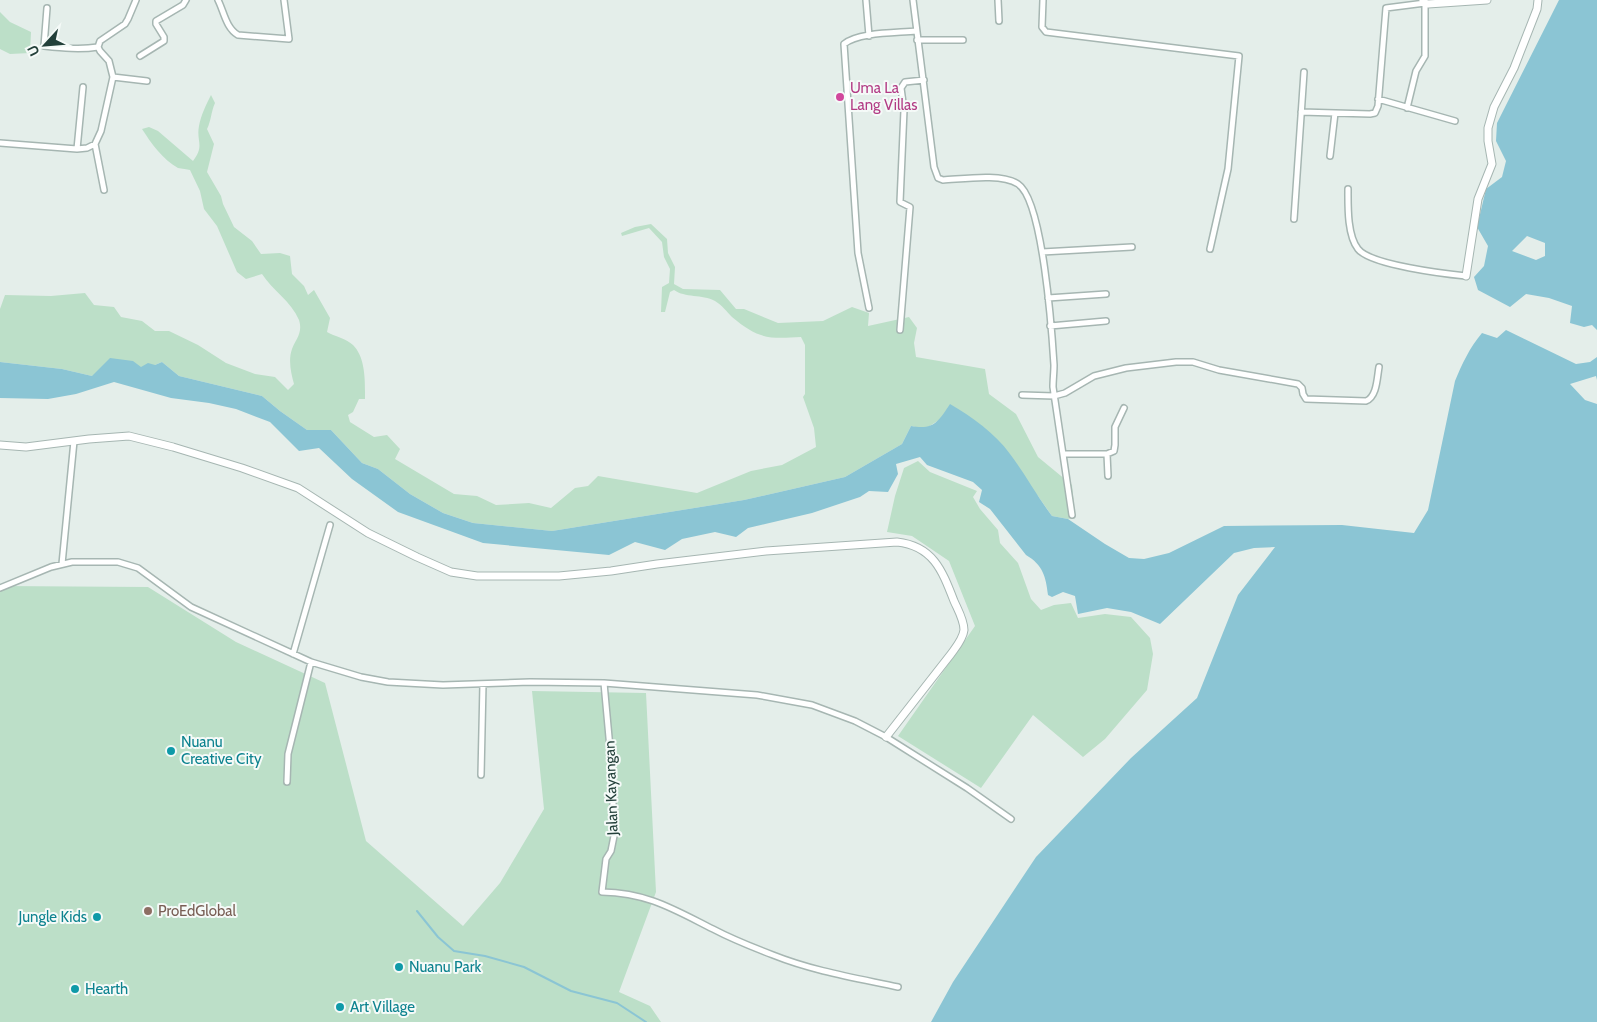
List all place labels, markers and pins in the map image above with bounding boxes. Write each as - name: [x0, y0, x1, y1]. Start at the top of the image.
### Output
- place label: Uma La Lang Villas: [850, 79, 917, 114]
- marker: Uma La Lang Villas: [834, 91, 846, 103]
- place label: Nuanu Creative City: [181, 733, 262, 768]
- marker: Nuanu Creative City: [165, 745, 177, 757]
- place label: ProEdGlobal: [158, 902, 236, 920]
- marker: ProEdGlobal: [142, 905, 154, 917]
- place label: Jungle Kids: [18, 908, 87, 926]
- marker: Jungle Kids: [91, 911, 103, 923]
- place label: Nuanu Park: [409, 958, 481, 976]
- marker: Nuanu Park: [393, 961, 405, 973]
- place label: Hearth: [85, 980, 128, 998]
- marker: Hearth: [69, 983, 81, 995]
- place label: Art Village: [350, 998, 415, 1016]
- marker: Art Village: [334, 1001, 346, 1013]

